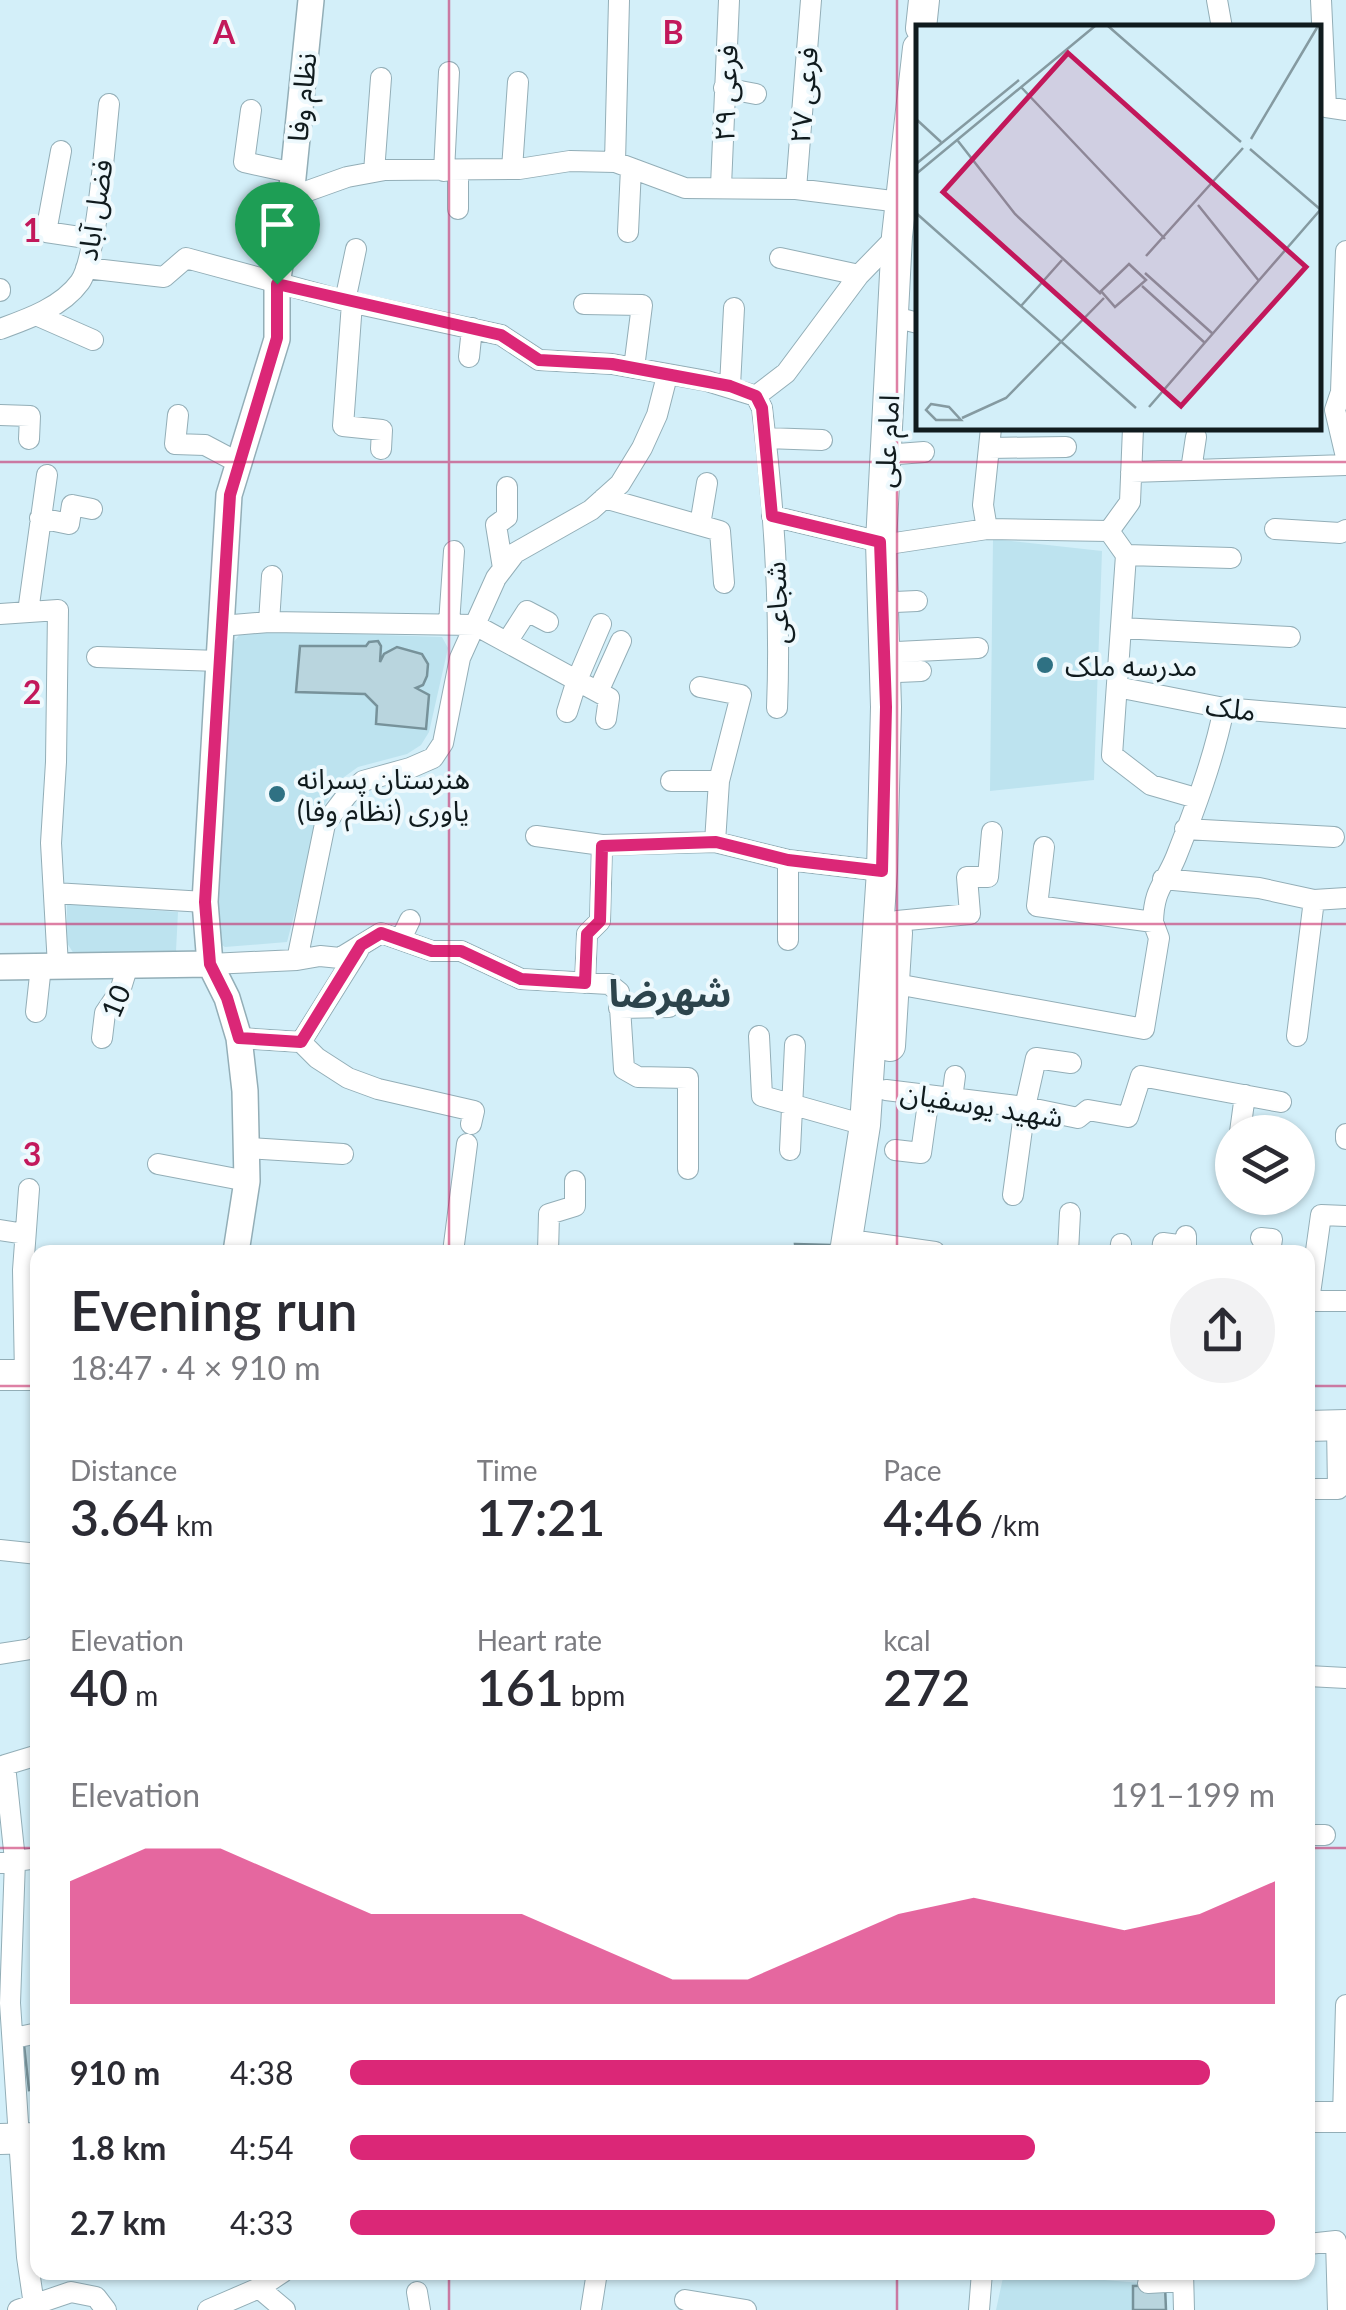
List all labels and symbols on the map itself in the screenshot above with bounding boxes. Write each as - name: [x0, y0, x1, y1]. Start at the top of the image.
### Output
- text: A: [212, 12, 236, 51]
- text: B: [662, 12, 684, 51]
- inset map: [916, 25, 1321, 430]
- street label: فرعی ۲۹: [706, 44, 745, 142]
- street label: فرعی ۲۷: [782, 45, 825, 145]
- street label: نظام وفا: [279, 51, 328, 144]
- street label: فضل آباد: [69, 157, 120, 263]
- pin: [235, 182, 320, 285]
- text: 1: [23, 210, 41, 249]
- street label: امام علی: [867, 394, 910, 489]
- street label: شجاعی: [757, 561, 796, 645]
- place label: مدرسه ملک: [1065, 648, 1197, 683]
- marker: مدرسه ملک: [1034, 654, 1056, 676]
- text: 2: [23, 672, 41, 711]
- street label: ملک: [1204, 687, 1258, 727]
- place label: هنرستان پسرانه یاوری (نظام وفا): [297, 761, 470, 832]
- marker: هنرستان پسرانه یاوری (نظام وفا): [266, 783, 288, 805]
- district label: شهرضا: [609, 969, 731, 1016]
- street label: 10: [93, 979, 137, 1023]
- street label: شهید یوسفیان: [898, 1074, 1066, 1135]
- text: 3: [23, 1134, 41, 1173]

